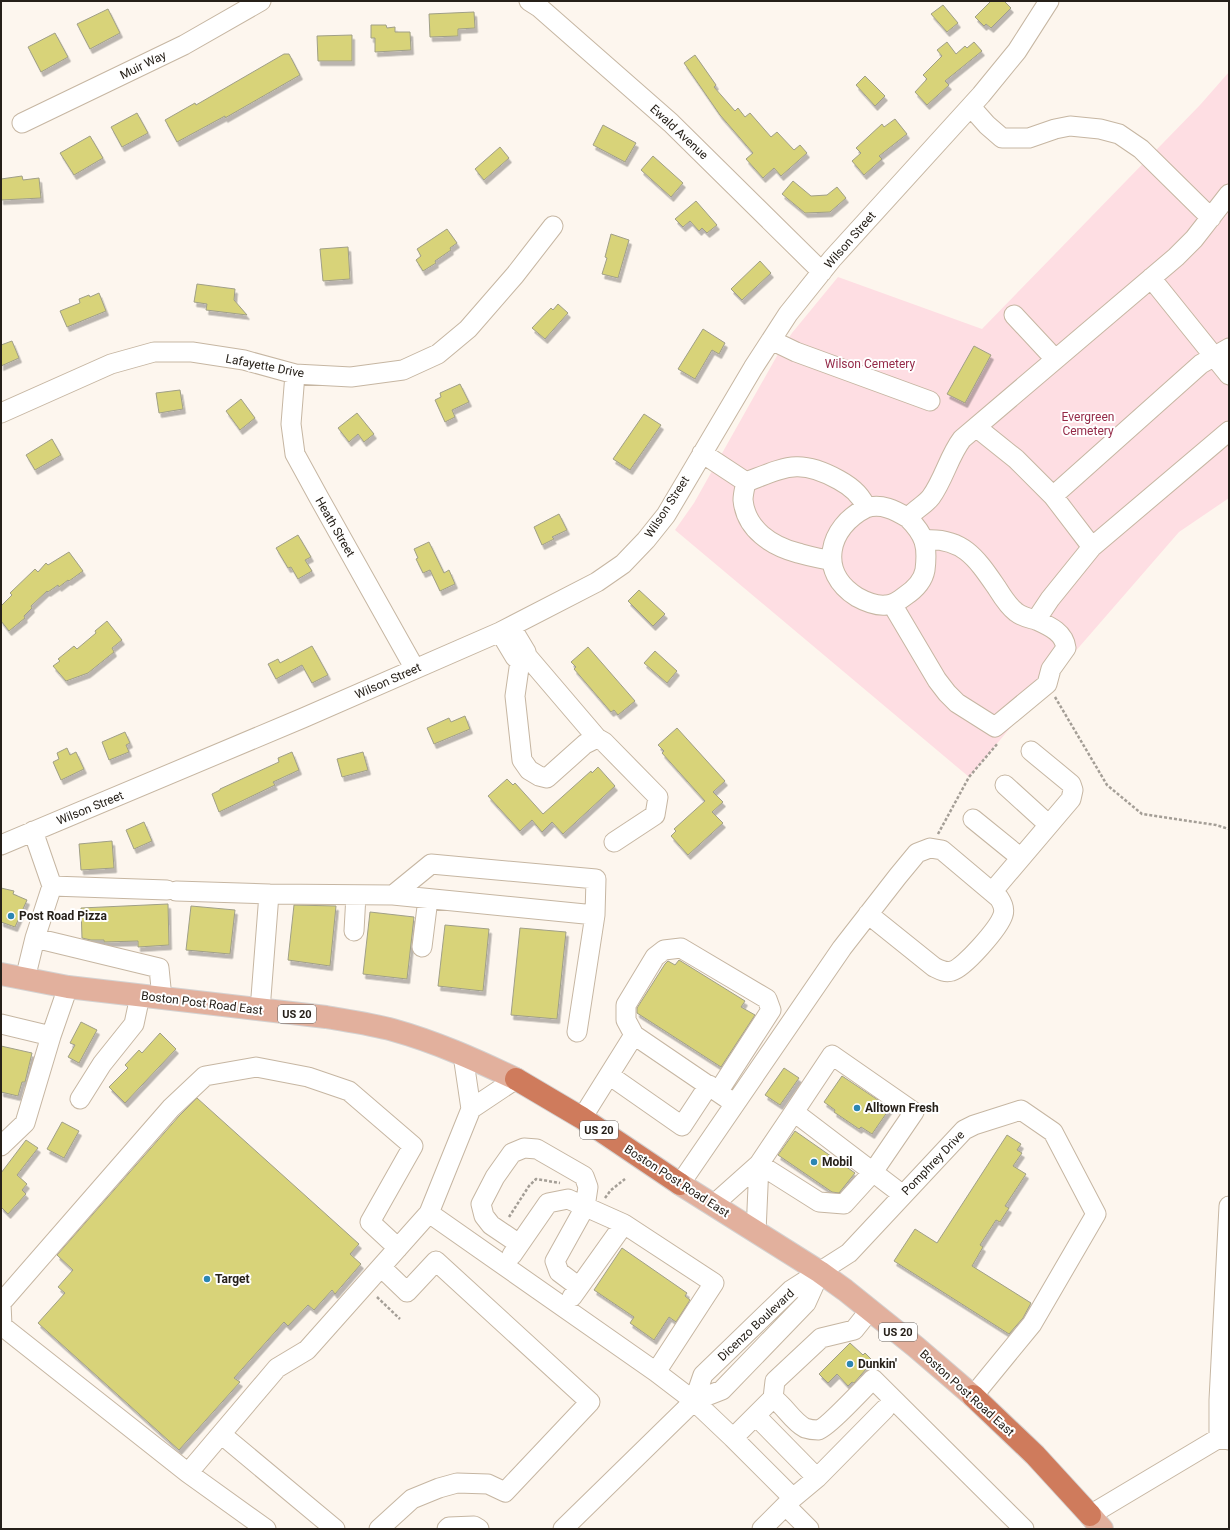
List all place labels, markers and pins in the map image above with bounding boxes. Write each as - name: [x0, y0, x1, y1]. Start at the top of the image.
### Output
- place label: Post Road Pizza: [19, 909, 107, 923]
- marker: Post Road Pizza: [6, 911, 16, 921]
- place label: Alltown Fresh: [865, 1101, 939, 1115]
- marker: Alltown Fresh: [852, 1103, 862, 1113]
- place label: Mobil: [822, 1155, 852, 1169]
- marker: Mobil: [809, 1157, 819, 1167]
- place label: Target: [215, 1272, 250, 1286]
- marker: Target: [202, 1274, 212, 1284]
- place label: Dunkin': [858, 1357, 897, 1371]
- marker: Dunkin': [845, 1359, 855, 1369]

